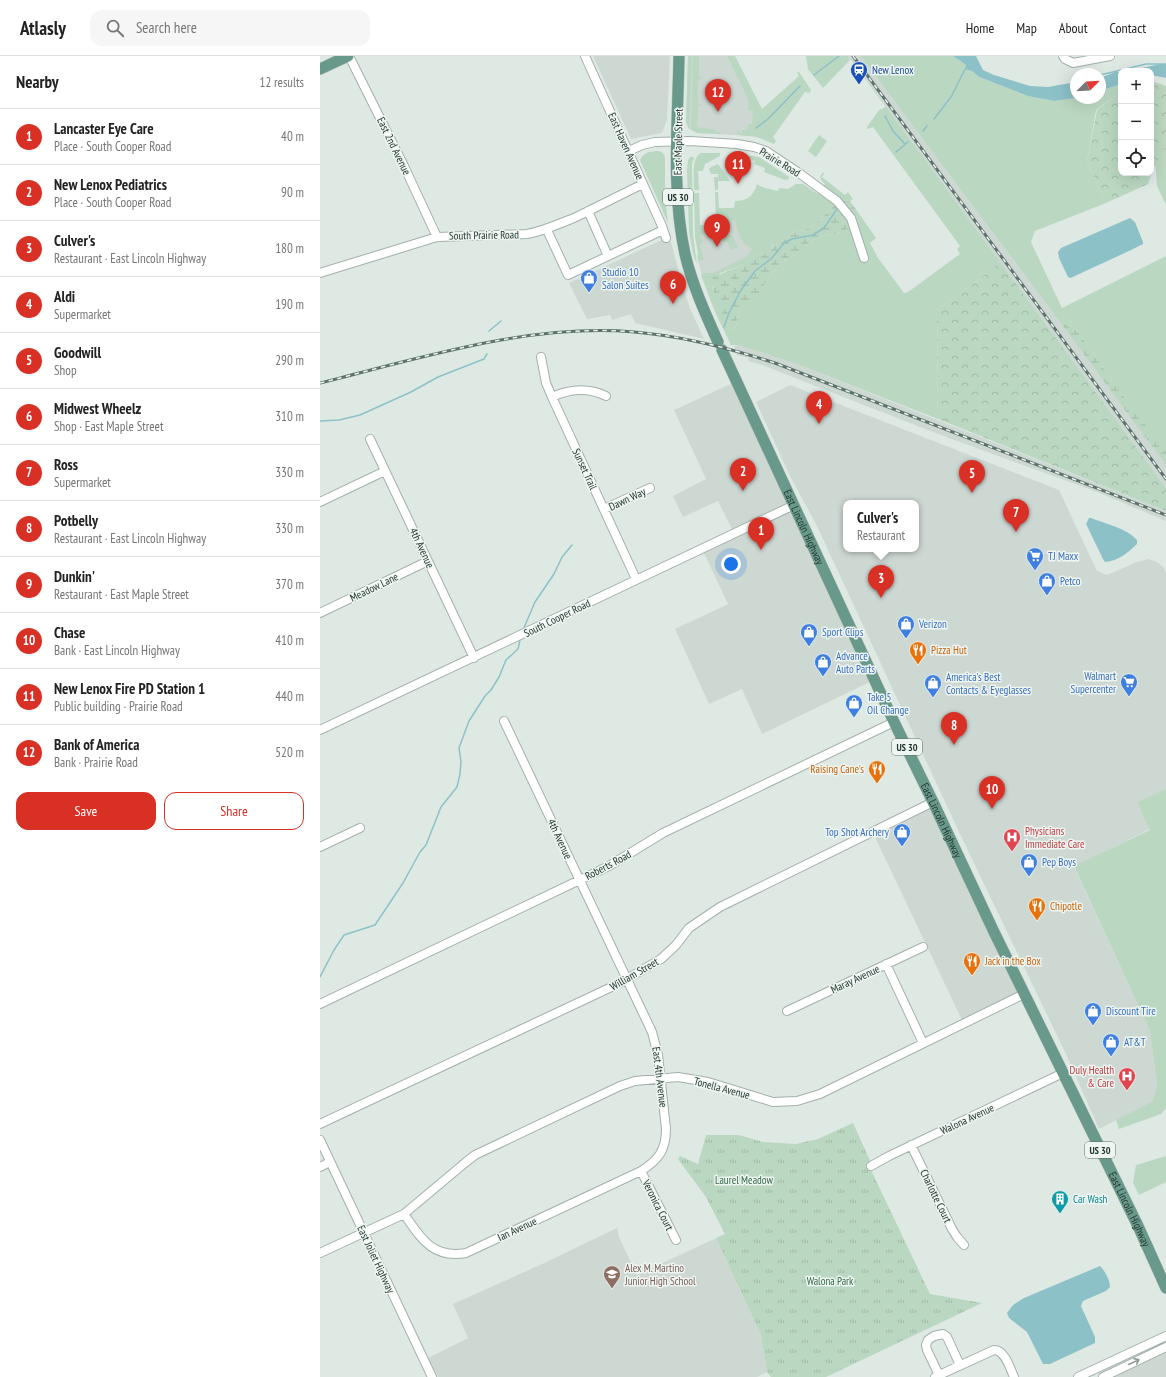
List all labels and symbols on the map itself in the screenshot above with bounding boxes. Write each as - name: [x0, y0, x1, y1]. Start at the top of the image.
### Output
- station icon: New Lenox: [849, 60, 869, 85]
- place label: New Lenox: [872, 63, 914, 77]
- north arrow: [1070, 68, 1106, 104]
- pin: 12: [705, 79, 731, 112]
- street label: East Maple Street: [670, 109, 686, 175]
- street label: East Haven Avenue: [605, 110, 647, 182]
- street label: East 2nd Avenue: [374, 115, 414, 178]
- street label: Prairie Road: [757, 144, 803, 180]
- pin: 11: [725, 151, 751, 184]
- road number: US 30: [663, 189, 693, 205]
- pin: 9: [704, 214, 730, 247]
- street label: South Prairie Road: [449, 227, 519, 243]
- place label: Studio 10 Salon Suites: [602, 265, 649, 292]
- shop icon: Studio 10 Salon Suites: [579, 268, 599, 293]
- pin: 6: [660, 271, 686, 304]
- pin: 4: [806, 391, 832, 424]
- street label: Sunset Trail: [569, 446, 601, 492]
- pin: 2: [730, 458, 756, 491]
- pin: 5: [959, 460, 985, 493]
- street label: Dawn Way: [606, 484, 648, 514]
- street label: East Lincoln Highway: [780, 487, 828, 568]
- pin: 7: [1003, 499, 1029, 532]
- pin: 1: [748, 517, 774, 550]
- street label: 4th Avenue: [407, 526, 438, 571]
- supermarket icon: TJ Maxx: [1025, 546, 1045, 571]
- place label: TJ Maxx: [1048, 549, 1079, 563]
- your location: [721, 554, 741, 574]
- pin: 3: [868, 565, 894, 598]
- street label: Meadow Lane: [347, 569, 401, 605]
- shop icon: Petco: [1037, 571, 1057, 596]
- place label: Petco: [1060, 574, 1081, 588]
- street label: South Cooper Road: [522, 596, 593, 640]
- shop icon: Verizon: [896, 614, 916, 639]
- place label: Verizon: [918, 617, 947, 631]
- shop icon: Sport Clips: [799, 622, 819, 647]
- place label: Sport Clips: [822, 625, 864, 639]
- restaurant icon: Pizza Hut: [908, 640, 928, 665]
- place label: Pizza Hut: [931, 643, 967, 657]
- place label: Advance Auto Parts: [836, 649, 875, 676]
- shop icon: Advance Auto Parts: [813, 652, 833, 677]
- place label: Walmart Supercenter: [1071, 669, 1116, 696]
- place label: America's Best Contacts & Eyeglasses: [946, 670, 1031, 697]
- supermarket icon: Walmart Supercenter: [1119, 672, 1139, 697]
- shop icon: America's Best Contacts & Eyeglasses: [923, 673, 943, 698]
- place label: Take 5 Oil Change: [867, 690, 909, 717]
- shop icon: Take 5 Oil Change: [844, 693, 864, 718]
- pin: 8: [941, 712, 967, 745]
- road number: US 30: [892, 739, 922, 755]
- restaurant icon: Raising Cane's: [867, 759, 887, 784]
- place label: Raising Cane's: [810, 762, 864, 776]
- pin: 10: [979, 776, 1005, 809]
- street label: East Lincoln Highway: [918, 781, 966, 861]
- street label: 4th Avenue: [545, 817, 576, 862]
- shop icon: Top Shot Archery: [892, 822, 912, 847]
- place label: Physicians Immediate Care: [1025, 824, 1085, 851]
- place label: Top Shot Archery: [825, 825, 890, 839]
- hospital icon: Physicians Immediate Care: [1002, 827, 1022, 852]
- street label: Roberts Road: [583, 847, 634, 883]
- shop icon: Pep Boys: [1019, 852, 1039, 877]
- place label: Pep Boys: [1042, 855, 1076, 869]
- restaurant icon: Chipotle: [1027, 896, 1047, 921]
- place label: Chipotle: [1050, 899, 1082, 913]
- restaurant icon: Jack in the Box: [962, 951, 982, 976]
- street label: William Street: [607, 954, 661, 994]
- place label: Jack in the Box: [984, 954, 1041, 968]
- street label: Maray Avenue: [828, 961, 882, 996]
- shop icon: Discount Tire: [1083, 1001, 1103, 1026]
- place label: Discount Tire: [1106, 1004, 1156, 1018]
- shop icon: AT&T: [1101, 1032, 1121, 1057]
- place label: AT&T: [1124, 1035, 1146, 1049]
- street label: East 4th Avenue: [649, 1046, 671, 1109]
- place label: Duly Health & Care: [1069, 1063, 1114, 1090]
- hospital icon: Duly Health & Care: [1117, 1066, 1137, 1091]
- street label: Tonella Avenue: [693, 1074, 752, 1102]
- street label: Walona Avenue: [938, 1100, 997, 1138]
- road number: US 30: [1085, 1142, 1115, 1158]
- street label: Charlotte Court: [917, 1167, 955, 1225]
- street label: East Lincoln Highway: [1106, 1170, 1154, 1250]
- park label: Laurel Meadow: [715, 1173, 773, 1187]
- street label: Veronica Court: [639, 1176, 677, 1233]
- building icon: Car Wash: [1050, 1189, 1070, 1214]
- place label: Car Wash: [1073, 1192, 1108, 1206]
- street label: Ian Avenue: [495, 1214, 539, 1244]
- street label: East Joliet Highway: [354, 1223, 398, 1296]
- place label: Alex M. Martino Junior High School: [624, 1261, 696, 1288]
- school or university icon: Alex M. Martino Junior High School: [602, 1264, 622, 1289]
- park label: Walona Park: [807, 1274, 854, 1288]
- one-way arrow: [1128, 1358, 1140, 1365]

